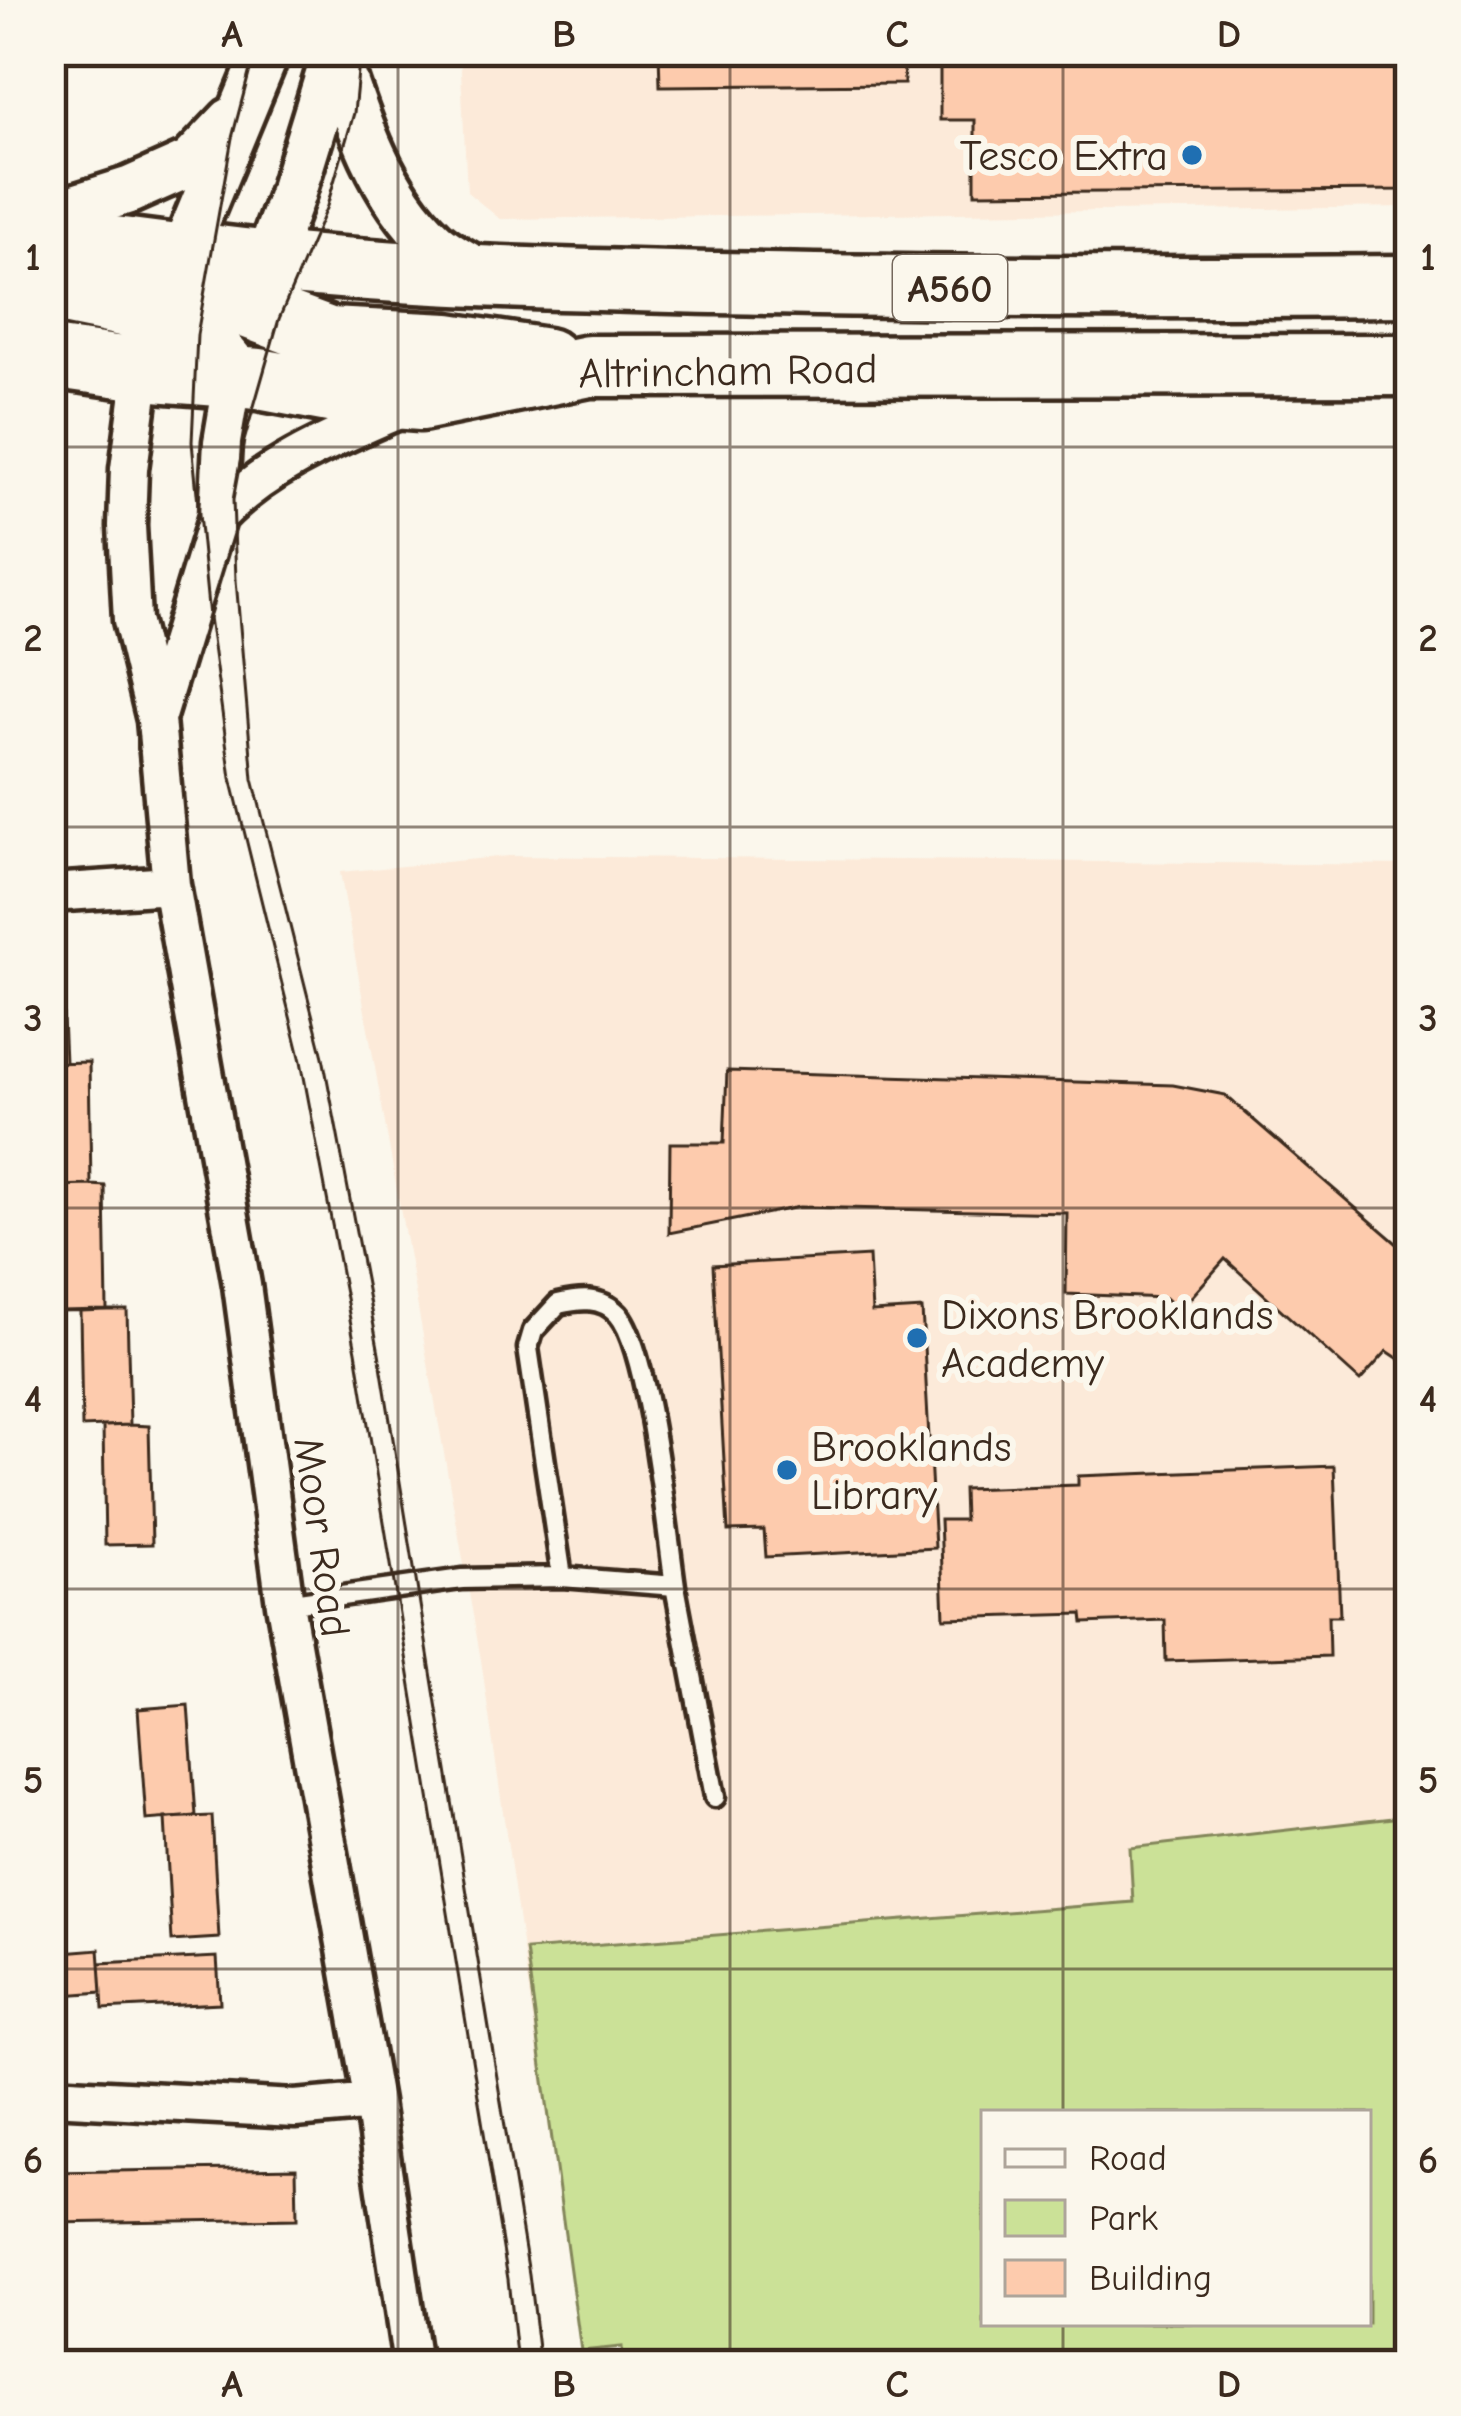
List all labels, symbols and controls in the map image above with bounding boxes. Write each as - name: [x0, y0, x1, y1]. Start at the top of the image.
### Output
- text: A: [221, 12, 243, 57]
- text: B: [552, 12, 576, 57]
- text: C: [885, 12, 909, 57]
- text: D: [1217, 12, 1241, 57]
- place label: Tesco Extra: [960, 132, 1168, 181]
- marker: Tesco Extra: [1179, 142, 1205, 168]
- text: 1: [25, 235, 41, 280]
- text: 1: [1420, 235, 1436, 280]
- road number: A560: [893, 255, 1007, 321]
- street label: Altrincham Road: [578, 344, 878, 399]
- text: 2: [23, 616, 43, 661]
- text: 2: [1418, 616, 1438, 661]
- text: 3: [23, 996, 43, 1041]
- text: 3: [1418, 996, 1438, 1041]
- place label: Dixons Brooklands Academy: [941, 1291, 1273, 1388]
- marker: Dixons Brooklands Academy: [904, 1325, 930, 1351]
- text: 4: [24, 1377, 42, 1422]
- text: 4: [1419, 1377, 1437, 1422]
- place label: Brooklands Library: [811, 1423, 1012, 1520]
- street label: Moor Road: [283, 1434, 360, 1640]
- marker: Brooklands Library: [774, 1457, 800, 1483]
- text: 5: [23, 1758, 43, 1803]
- text: 5: [1418, 1758, 1438, 1803]
- legend: [981, 2110, 1371, 2326]
- text: 6: [23, 2138, 43, 2183]
- text: Road: [1089, 2138, 1167, 2179]
- text: 6: [1418, 2138, 1438, 2183]
- text: Park: [1089, 2198, 1159, 2239]
- text: Building: [1089, 2258, 1212, 2299]
- text: A: [221, 2362, 243, 2407]
- text: B: [552, 2362, 576, 2407]
- text: C: [885, 2362, 909, 2407]
- text: D: [1217, 2362, 1241, 2407]

